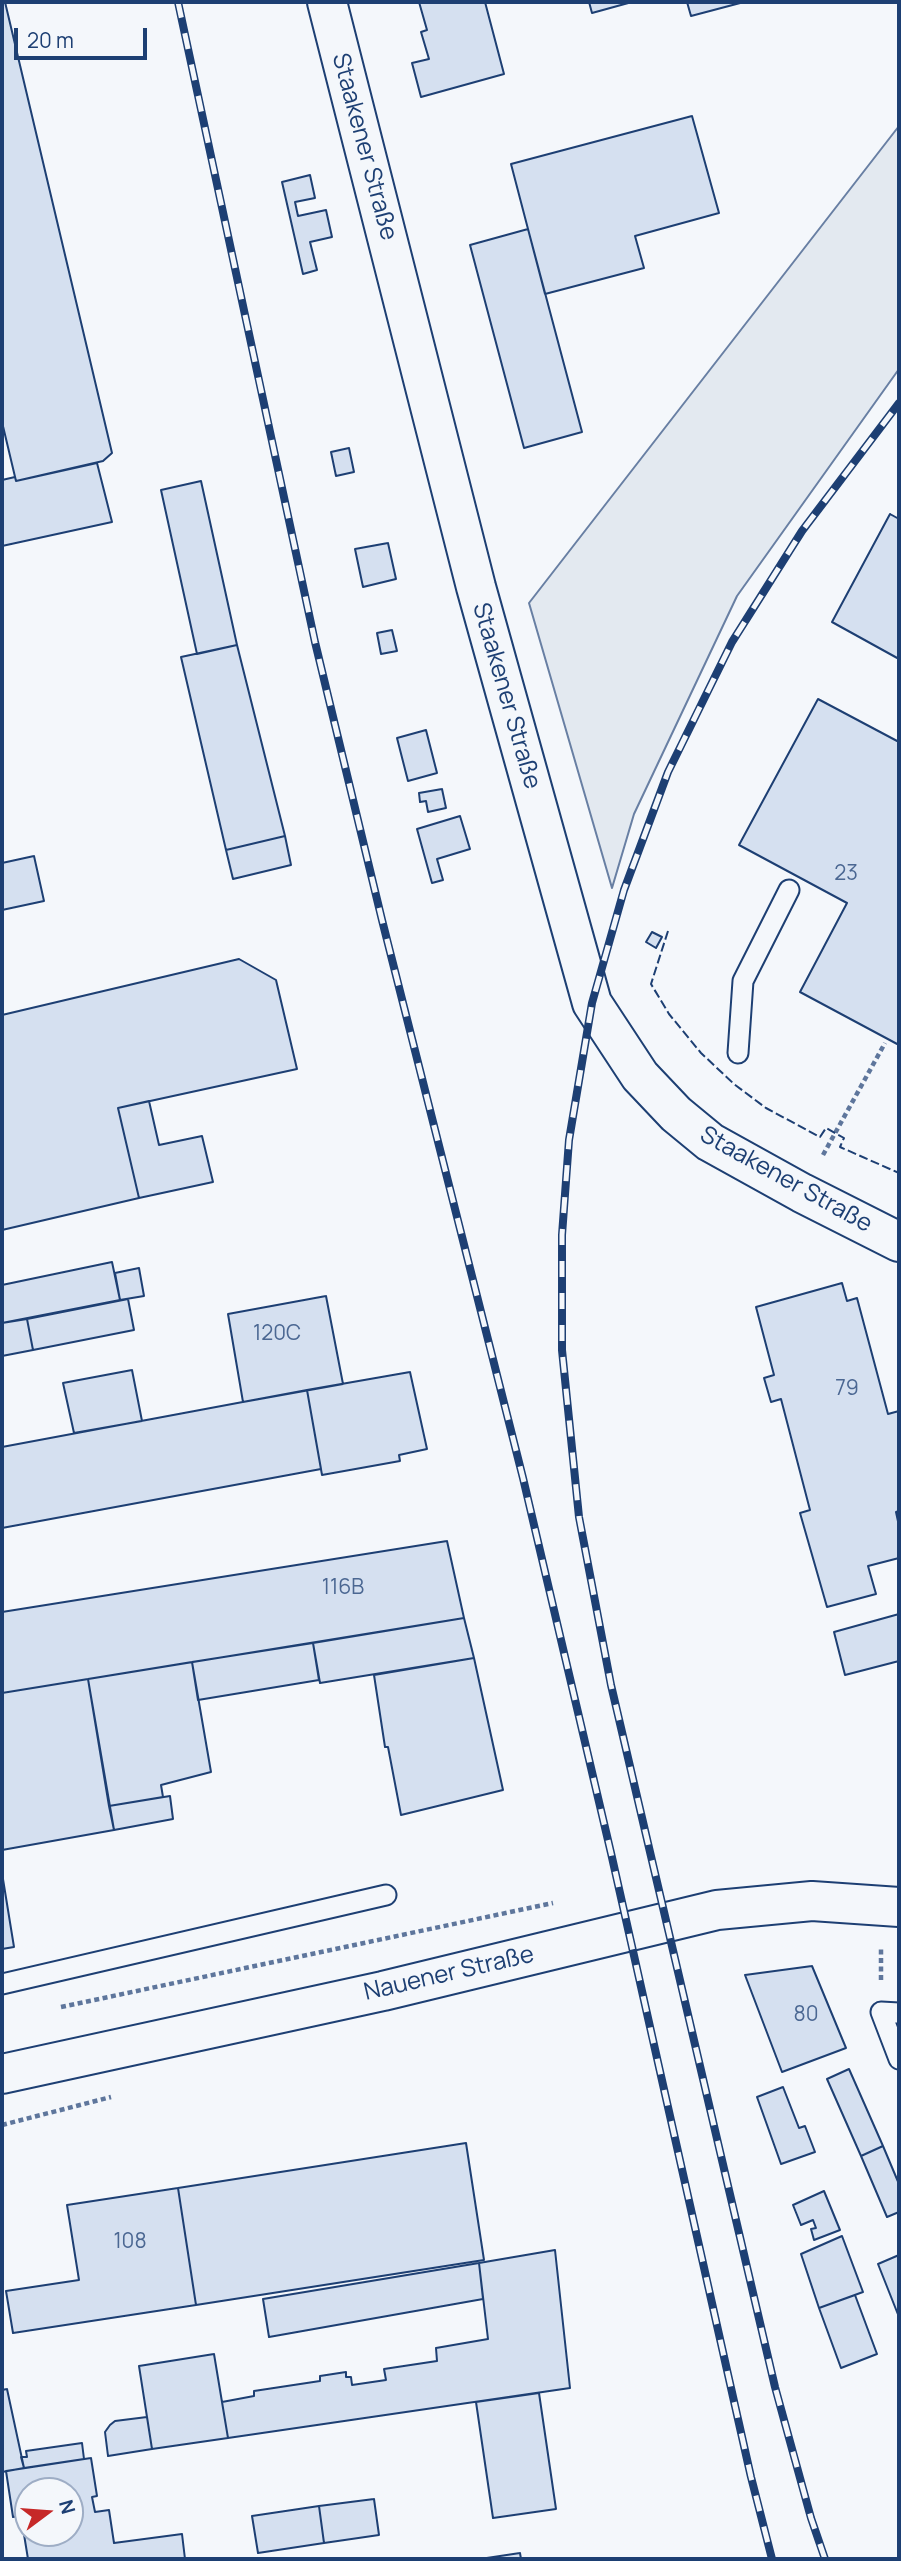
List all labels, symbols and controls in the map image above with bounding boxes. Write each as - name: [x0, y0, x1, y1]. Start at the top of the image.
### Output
- scale bar: [18, 14, 150, 58]
- text: 20 m: [27, 26, 74, 54]
- street label: Staakener Straße: [325, 50, 403, 244]
- street label: Staakener Straße: [466, 600, 546, 792]
- house number: 23: [834, 861, 858, 887]
- street label: Staakener Straße: [695, 1121, 877, 1239]
- house number: 120C: [253, 1321, 301, 1347]
- house number: 79: [835, 1376, 859, 1402]
- house number: 116B: [322, 1575, 364, 1601]
- street label: Nauener Straße: [361, 1940, 537, 2008]
- house number: 80: [793, 2002, 819, 2028]
- house number: 108: [113, 2229, 147, 2255]
- north arrow: [14, 2477, 84, 2547]
- text: N: [53, 2497, 82, 2517]

